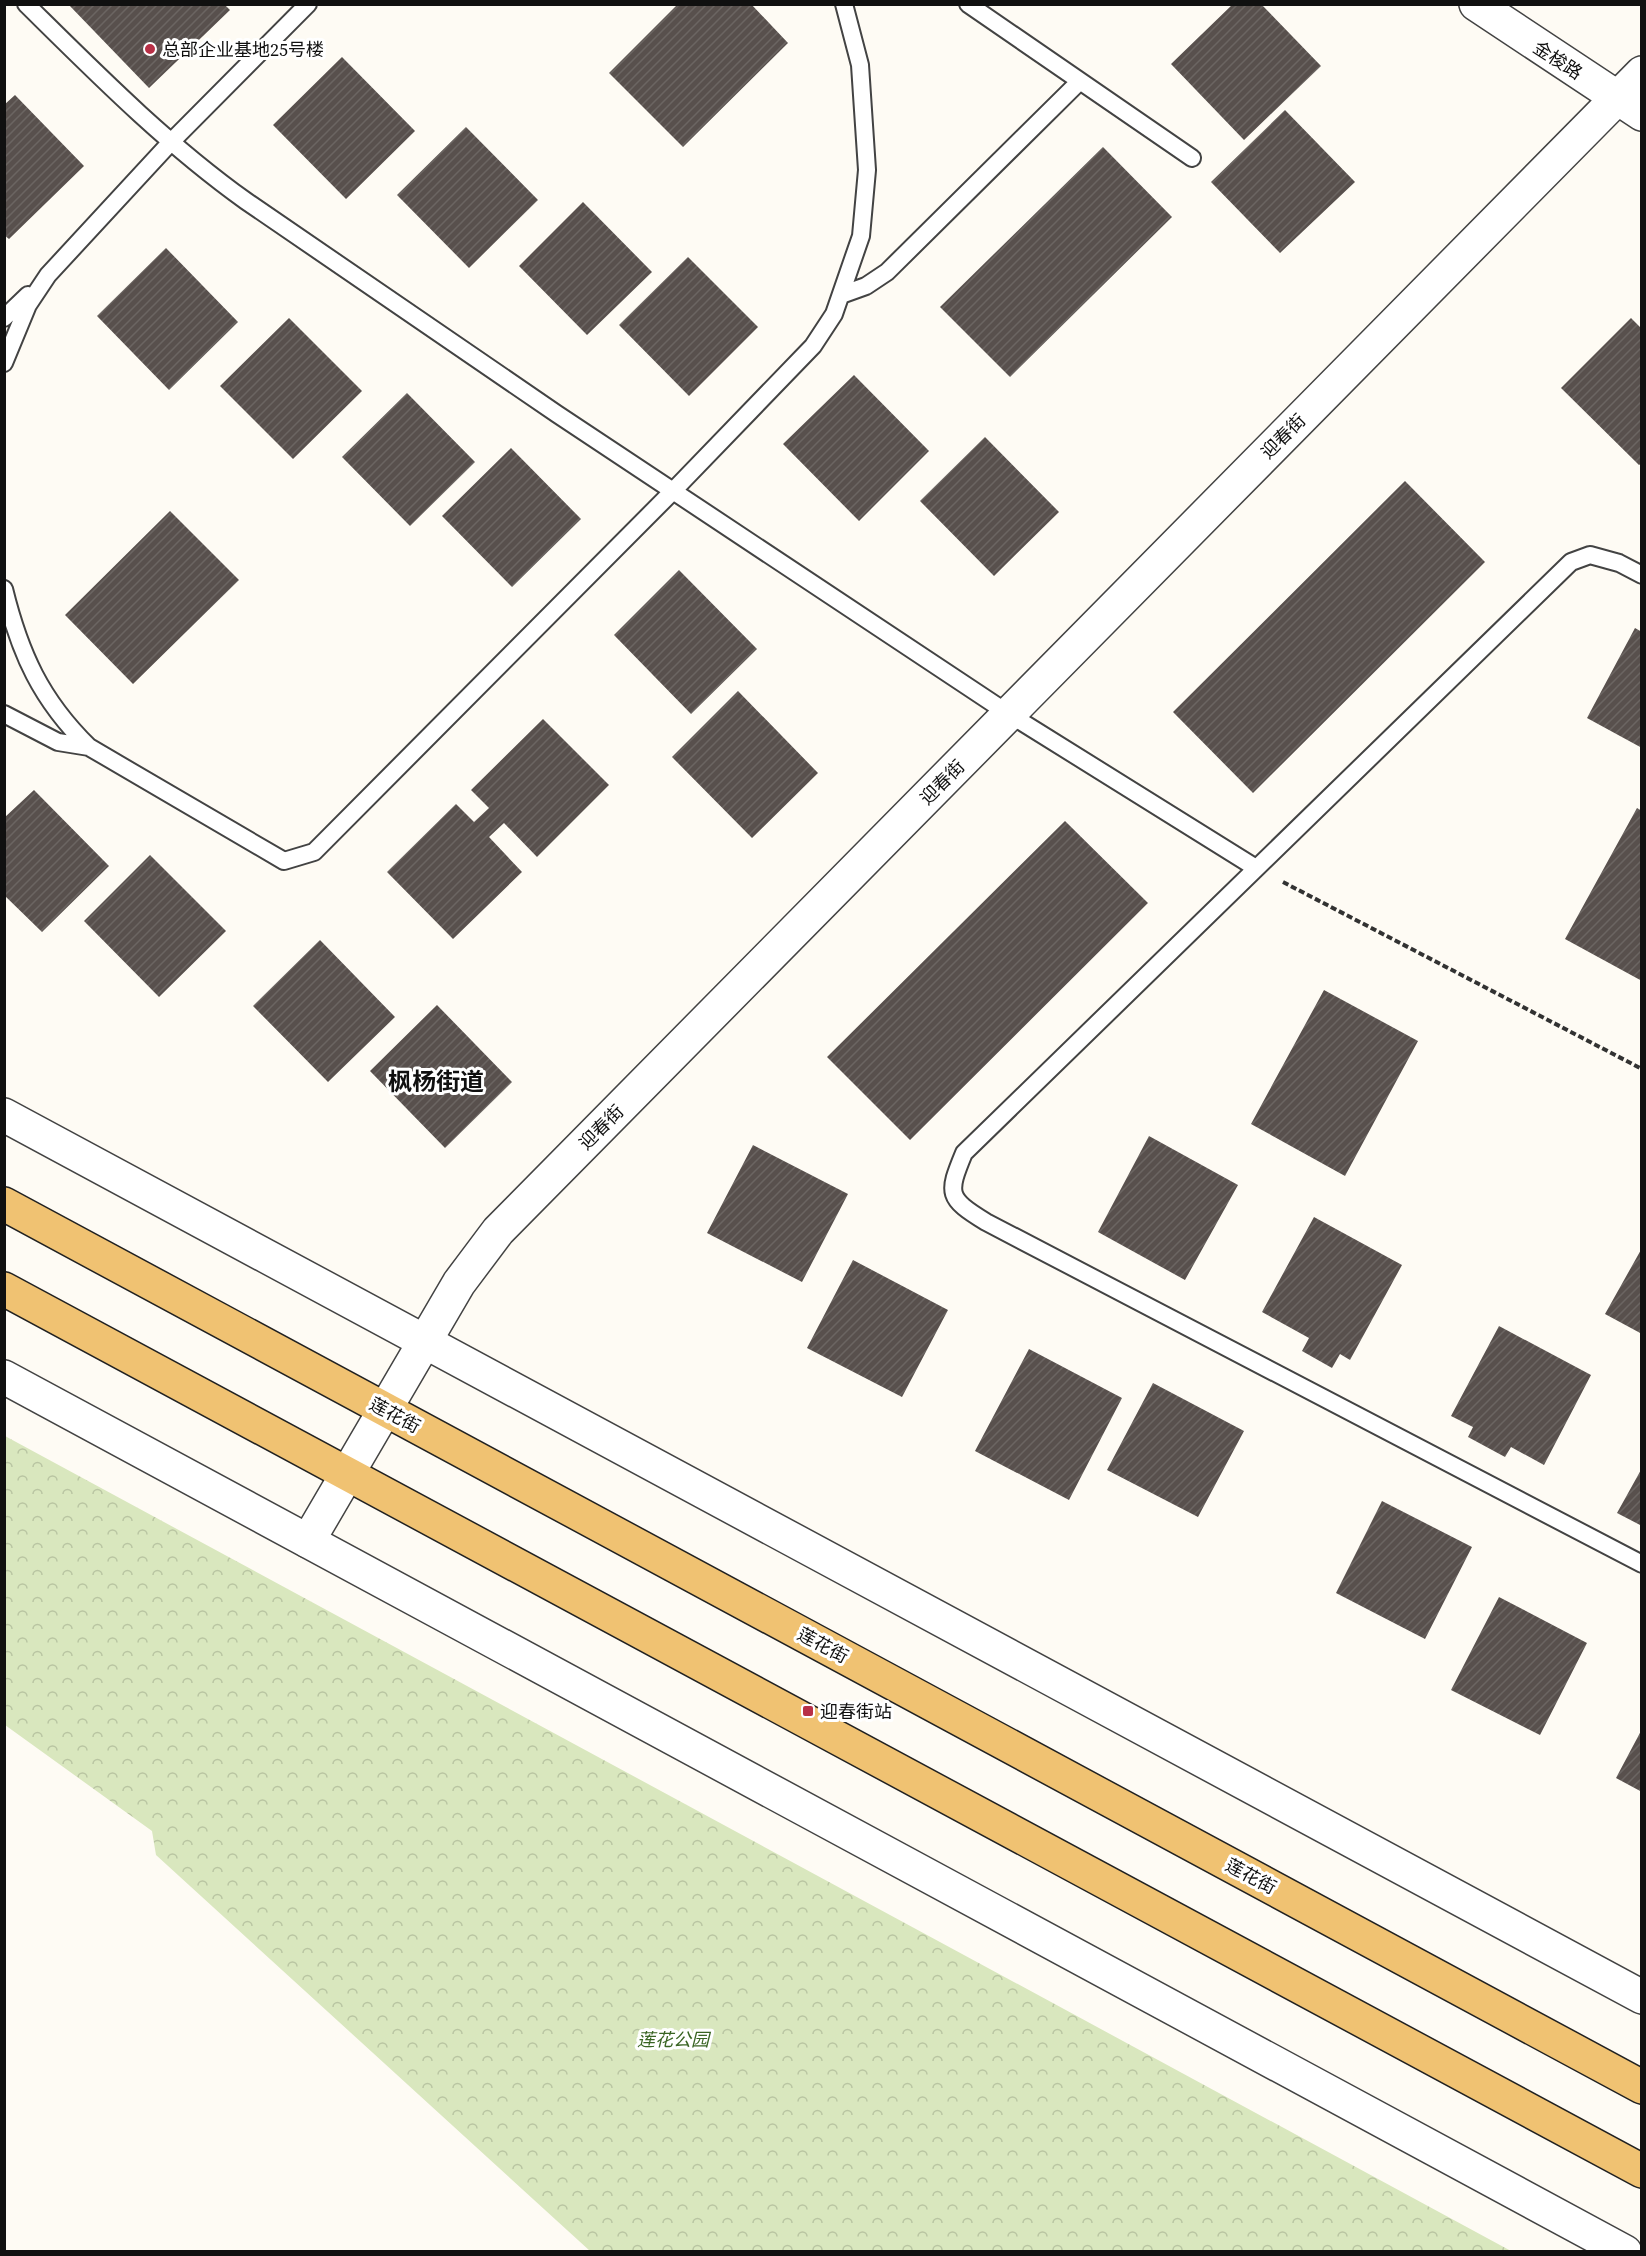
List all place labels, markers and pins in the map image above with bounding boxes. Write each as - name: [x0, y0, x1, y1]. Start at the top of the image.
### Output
- place label: 总部企业基地25号楼: [162, 37, 324, 62]
- marker: 总部企业基地25号楼: [143, 42, 157, 56]
- place label: 迎春街站: [820, 1699, 892, 1724]
- marker: 迎春街站: [801, 1704, 815, 1718]

